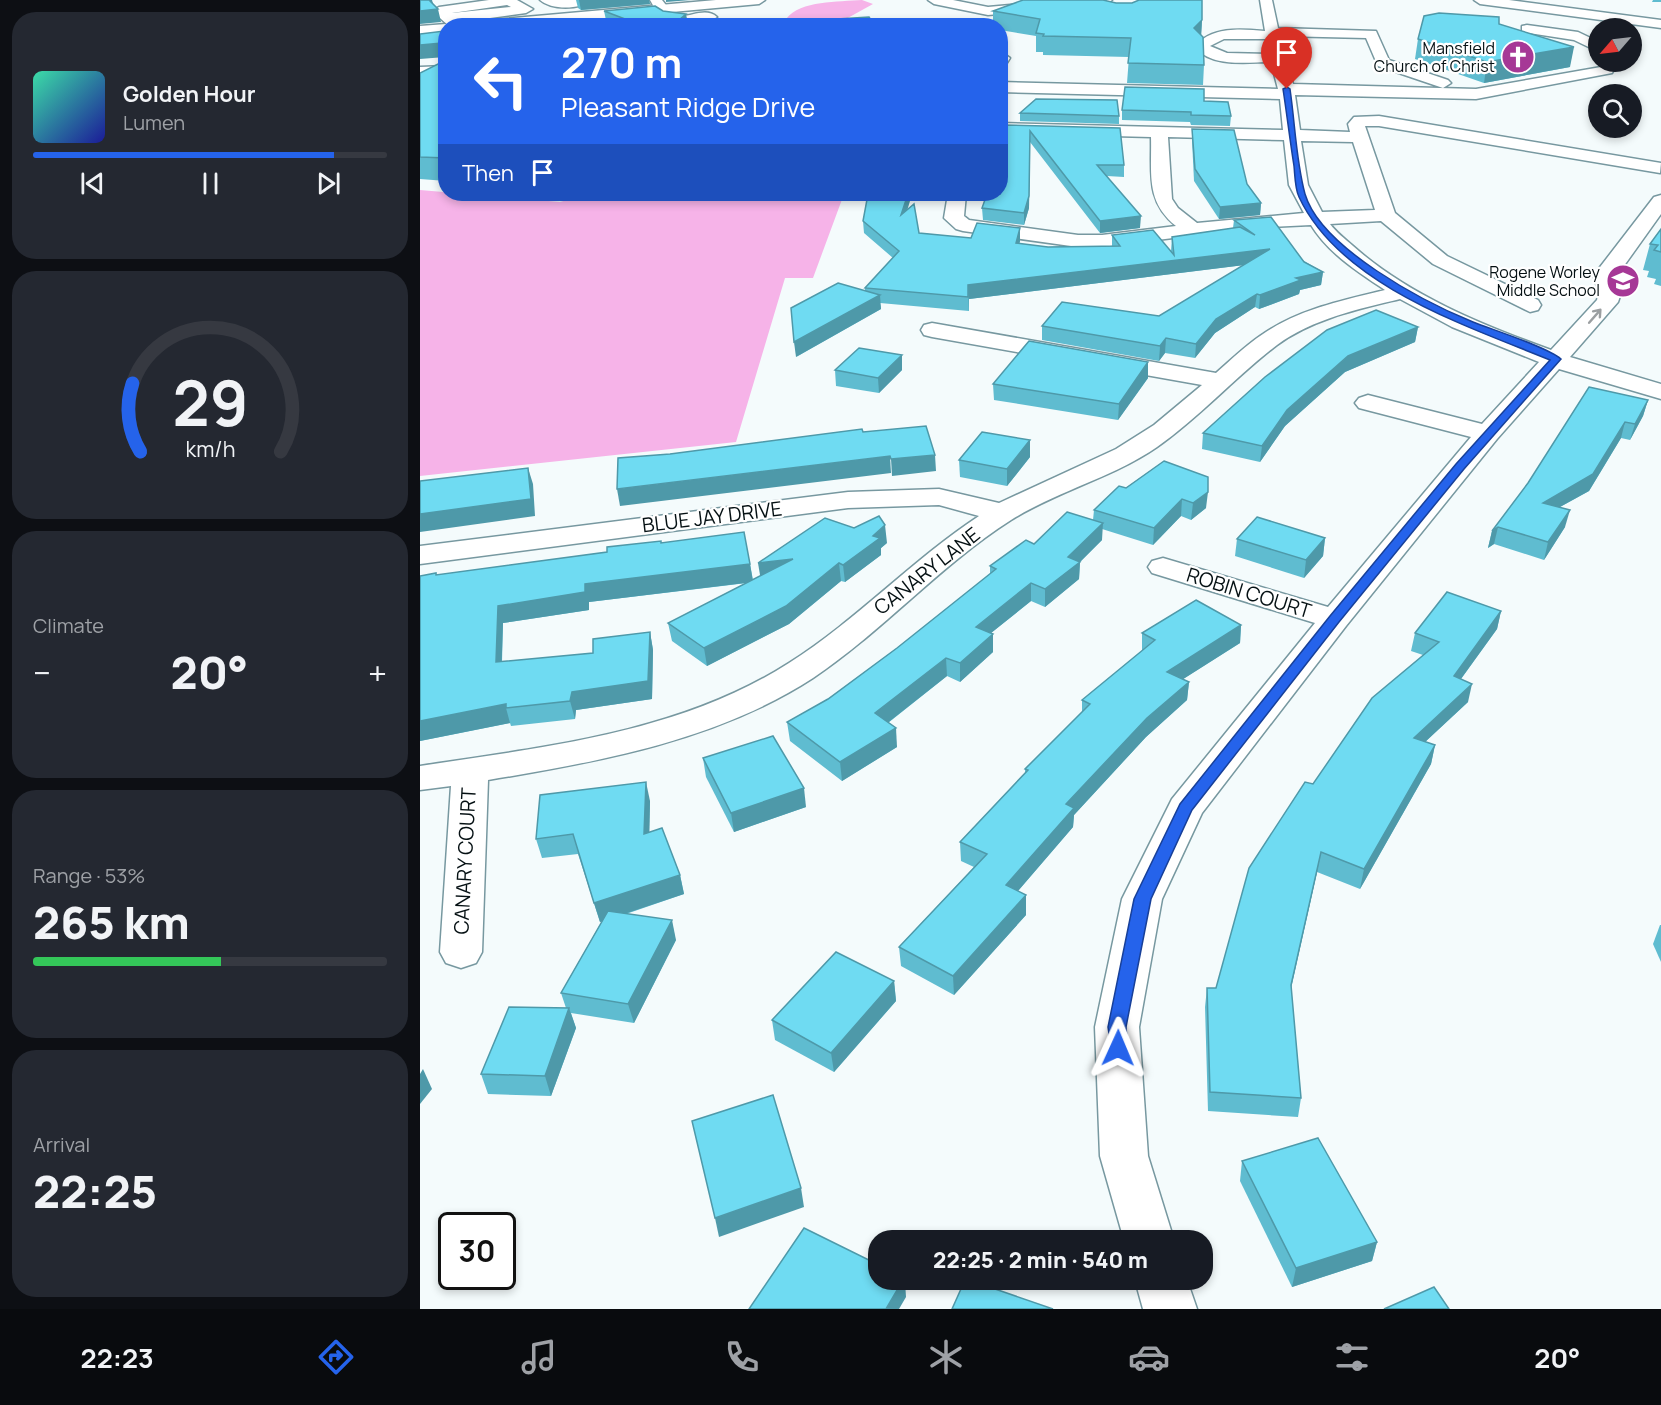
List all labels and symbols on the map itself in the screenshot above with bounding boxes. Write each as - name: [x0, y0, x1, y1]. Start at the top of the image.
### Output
- north arrow: [1588, 18, 1642, 72]
- pin: [1261, 27, 1312, 89]
- place label: Mansfield Church of Christ: [1374, 37, 1495, 77]
- church icon: Mansfield Church of Christ: [1500, 39, 1536, 75]
- place label: Rogene Worley Middle School: [1489, 261, 1601, 301]
- school or university icon: Rogene Worley Middle School: [1605, 263, 1641, 299]
- one-way arrow: [1588, 309, 1602, 324]
- street label: BLUE JAY DRIVE: [640, 495, 783, 538]
- street label: CANARY LANE: [868, 521, 985, 621]
- street label: ROBIN COURT: [1183, 561, 1315, 624]
- street label: CANARY COURT: [447, 787, 482, 935]
- position arrow: [1086, 1016, 1150, 1080]
- speed limit sign: 30: [438, 1212, 516, 1290]

